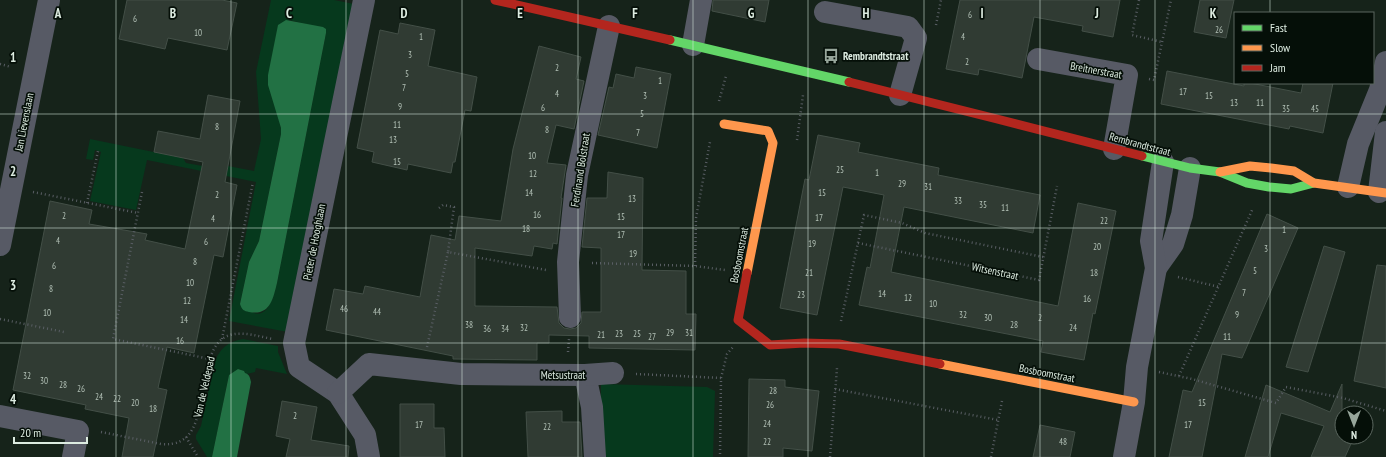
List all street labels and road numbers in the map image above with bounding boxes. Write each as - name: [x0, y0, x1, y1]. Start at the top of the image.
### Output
- street label: Breitnerstraat: [1069, 59, 1123, 81]
- street label: Jan Lievenslaan: [11, 92, 37, 153]
- street label: Rembrandtstraat: [1108, 129, 1172, 159]
- street label: Ferdinand Bolstraat: [567, 132, 593, 208]
- street label: Pieter de Hooghlaan: [300, 202, 328, 281]
- street label: Bosboomstraat: [727, 226, 751, 284]
- street label: Witsenstraat: [970, 259, 1020, 283]
- street label: Van de Veldepad: [190, 355, 218, 420]
- street label: Bosboomstraat: [1018, 361, 1076, 385]
- street label: Metsustraat: [541, 368, 585, 382]

